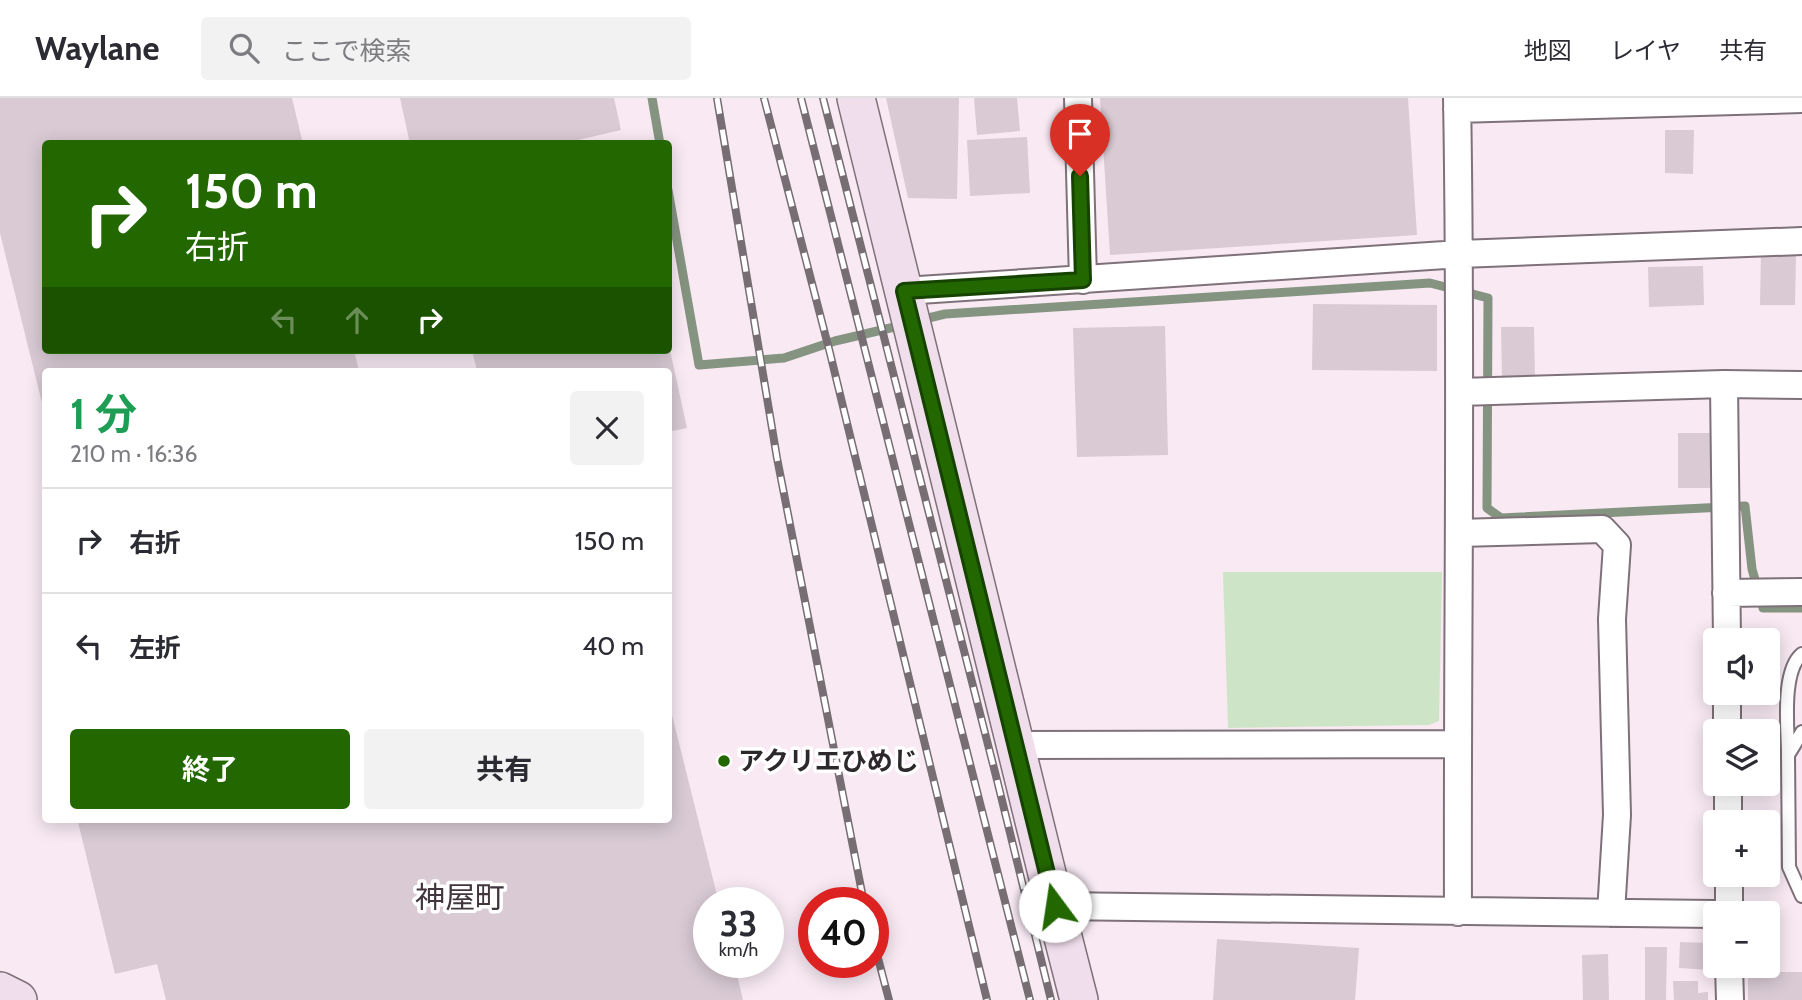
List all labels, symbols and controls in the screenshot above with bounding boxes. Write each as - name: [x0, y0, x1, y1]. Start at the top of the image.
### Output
- search box: [201, 17, 691, 80]
- text: Waylane: [35, 28, 159, 68]
- icon: search: [225, 29, 263, 67]
- text: ここで検索: [281, 35, 411, 67]
- text: 地図: [1524, 36, 1572, 65]
- text: レイヤ: [1610, 36, 1681, 65]
- text: 共有: [1719, 36, 1767, 65]
- pin: [1050, 104, 1110, 176]
- icon: arrive: [1061, 115, 1099, 153]
- text: 150 m: [185, 161, 318, 220]
- icon: right: [70, 168, 161, 259]
- text: 右折: [185, 227, 249, 266]
- icon: left: [265, 301, 303, 339]
- icon: ahead: [338, 301, 376, 339]
- icon: right: [411, 301, 449, 339]
- text: 1 分: [70, 388, 137, 440]
- button: close: [570, 391, 644, 465]
- text: 210 m · 16:36: [70, 440, 198, 468]
- icon: right: [70, 522, 108, 560]
- text: 150 m: [575, 525, 644, 557]
- text: 右折: [129, 527, 181, 559]
- icon: left: [70, 627, 108, 665]
- map controls: [1703, 628, 1780, 978]
- button: sound: [1703, 628, 1780, 705]
- text: 40 m: [582, 630, 644, 662]
- text: 左折: [129, 632, 181, 664]
- button: layers: [1703, 719, 1780, 796]
- button: 終了: [70, 729, 350, 809]
- button: 共有: [364, 729, 644, 809]
- place label: アクリエひめじ: [738, 745, 919, 777]
- marker: アクリエひめじ: [716, 753, 732, 769]
- button: +: [1703, 810, 1780, 887]
- position arrow: [1018, 869, 1092, 943]
- district label: 神屋町: [415, 879, 505, 916]
- speed limit sign: 40: [798, 887, 889, 978]
- button: −: [1703, 901, 1780, 978]
- text: 33: [720, 902, 757, 945]
- text: km/h: [719, 939, 758, 961]

